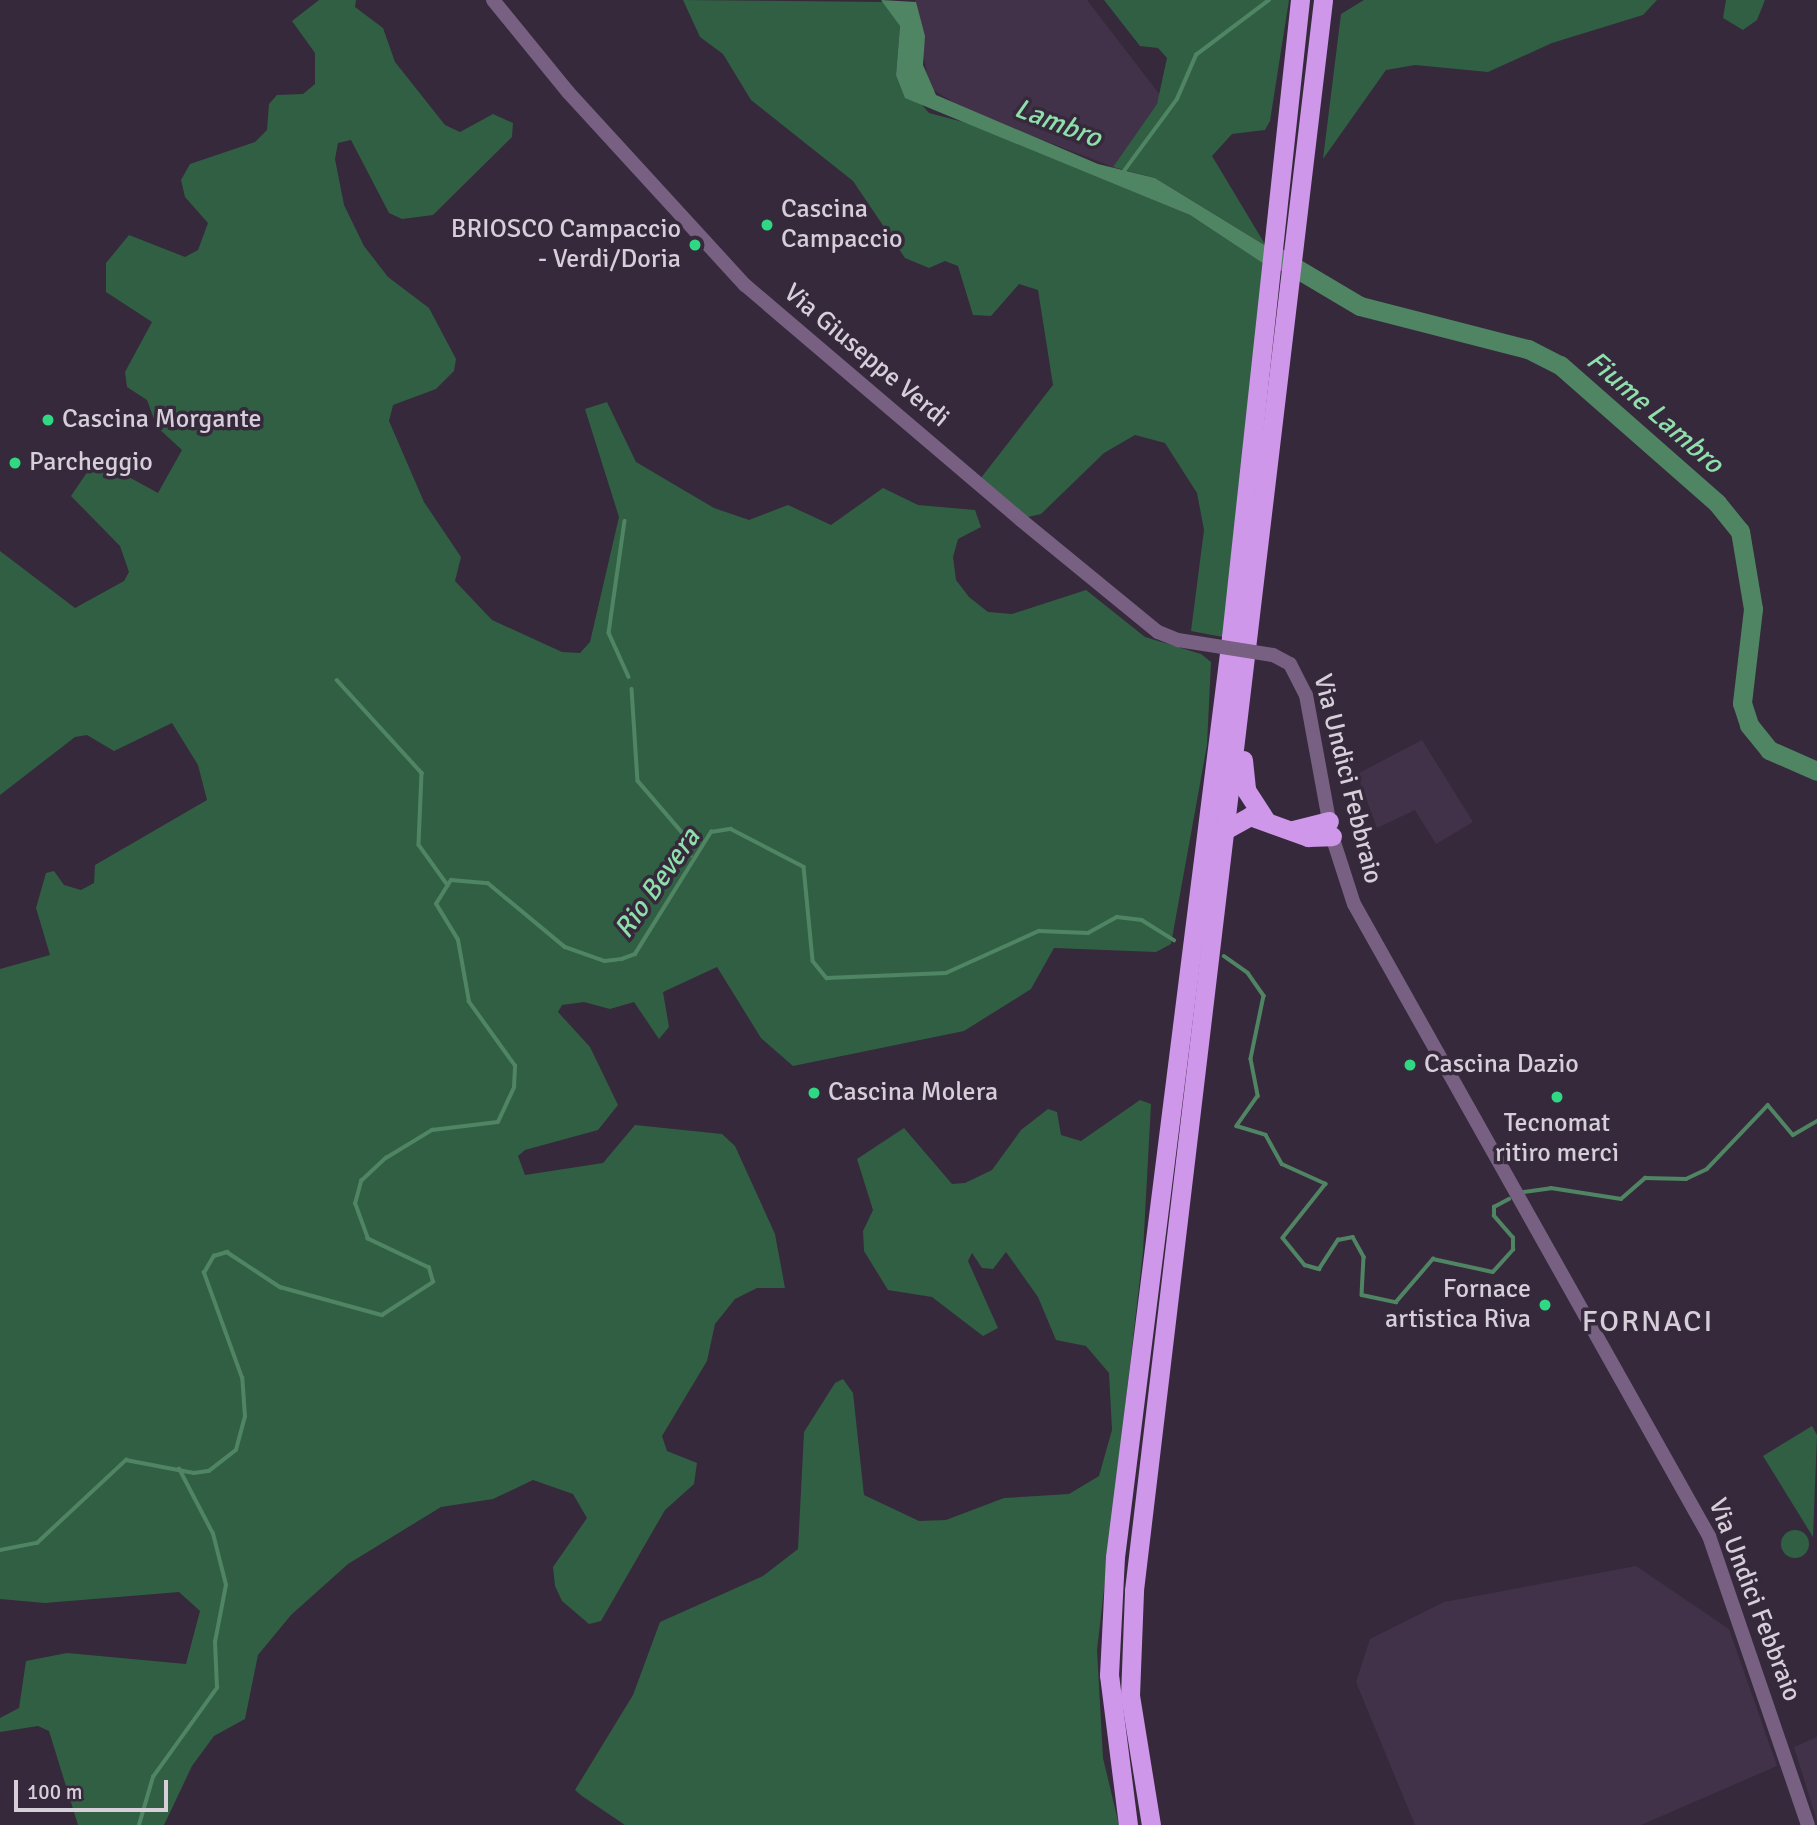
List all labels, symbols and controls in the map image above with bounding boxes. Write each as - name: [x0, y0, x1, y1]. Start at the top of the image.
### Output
- water label: Lambro: [1010, 91, 1106, 155]
- place label: Cascina Campaccio: [781, 194, 902, 256]
- place label: BRIOSCO Campaccio - Verdi/Doria: [451, 214, 681, 276]
- marker: Cascina Campaccio: [759, 217, 775, 233]
- marker: BRIOSCO Campaccio - Verdi/Doria: [687, 237, 703, 253]
- street label: Via Giuseppe Verdi: [777, 278, 955, 434]
- water label: Fiume Lambro: [1580, 344, 1730, 480]
- place label: Cascina Morgante: [62, 404, 262, 436]
- marker: Cascina Morgante: [40, 412, 56, 428]
- place label: Parcheggio: [29, 447, 153, 479]
- marker: Parcheggio: [7, 455, 23, 471]
- street label: Via Undici Febbraio: [1306, 671, 1388, 887]
- water label: Rio Bevera: [607, 822, 707, 944]
- place label: Cascina Dazio: [1424, 1049, 1579, 1081]
- marker: Cascina Dazio: [1402, 1057, 1418, 1073]
- place label: Cascina Molera: [828, 1077, 998, 1109]
- marker: Cascina Molera: [806, 1085, 822, 1101]
- marker: Tecnomat ritiro merci: [1549, 1089, 1565, 1105]
- place label: Tecnomat ritiro merci: [1495, 1108, 1619, 1170]
- place label: Fornace artistica Riva: [1385, 1274, 1531, 1336]
- marker: Fornace artistica Riva: [1537, 1297, 1553, 1313]
- district label: FORNACI: [1583, 1304, 1713, 1340]
- street label: Via Undici Febbraio: [1701, 1494, 1807, 1706]
- scale bar: [18, 1766, 172, 1810]
- text: 100 m: [27, 1779, 82, 1805]

